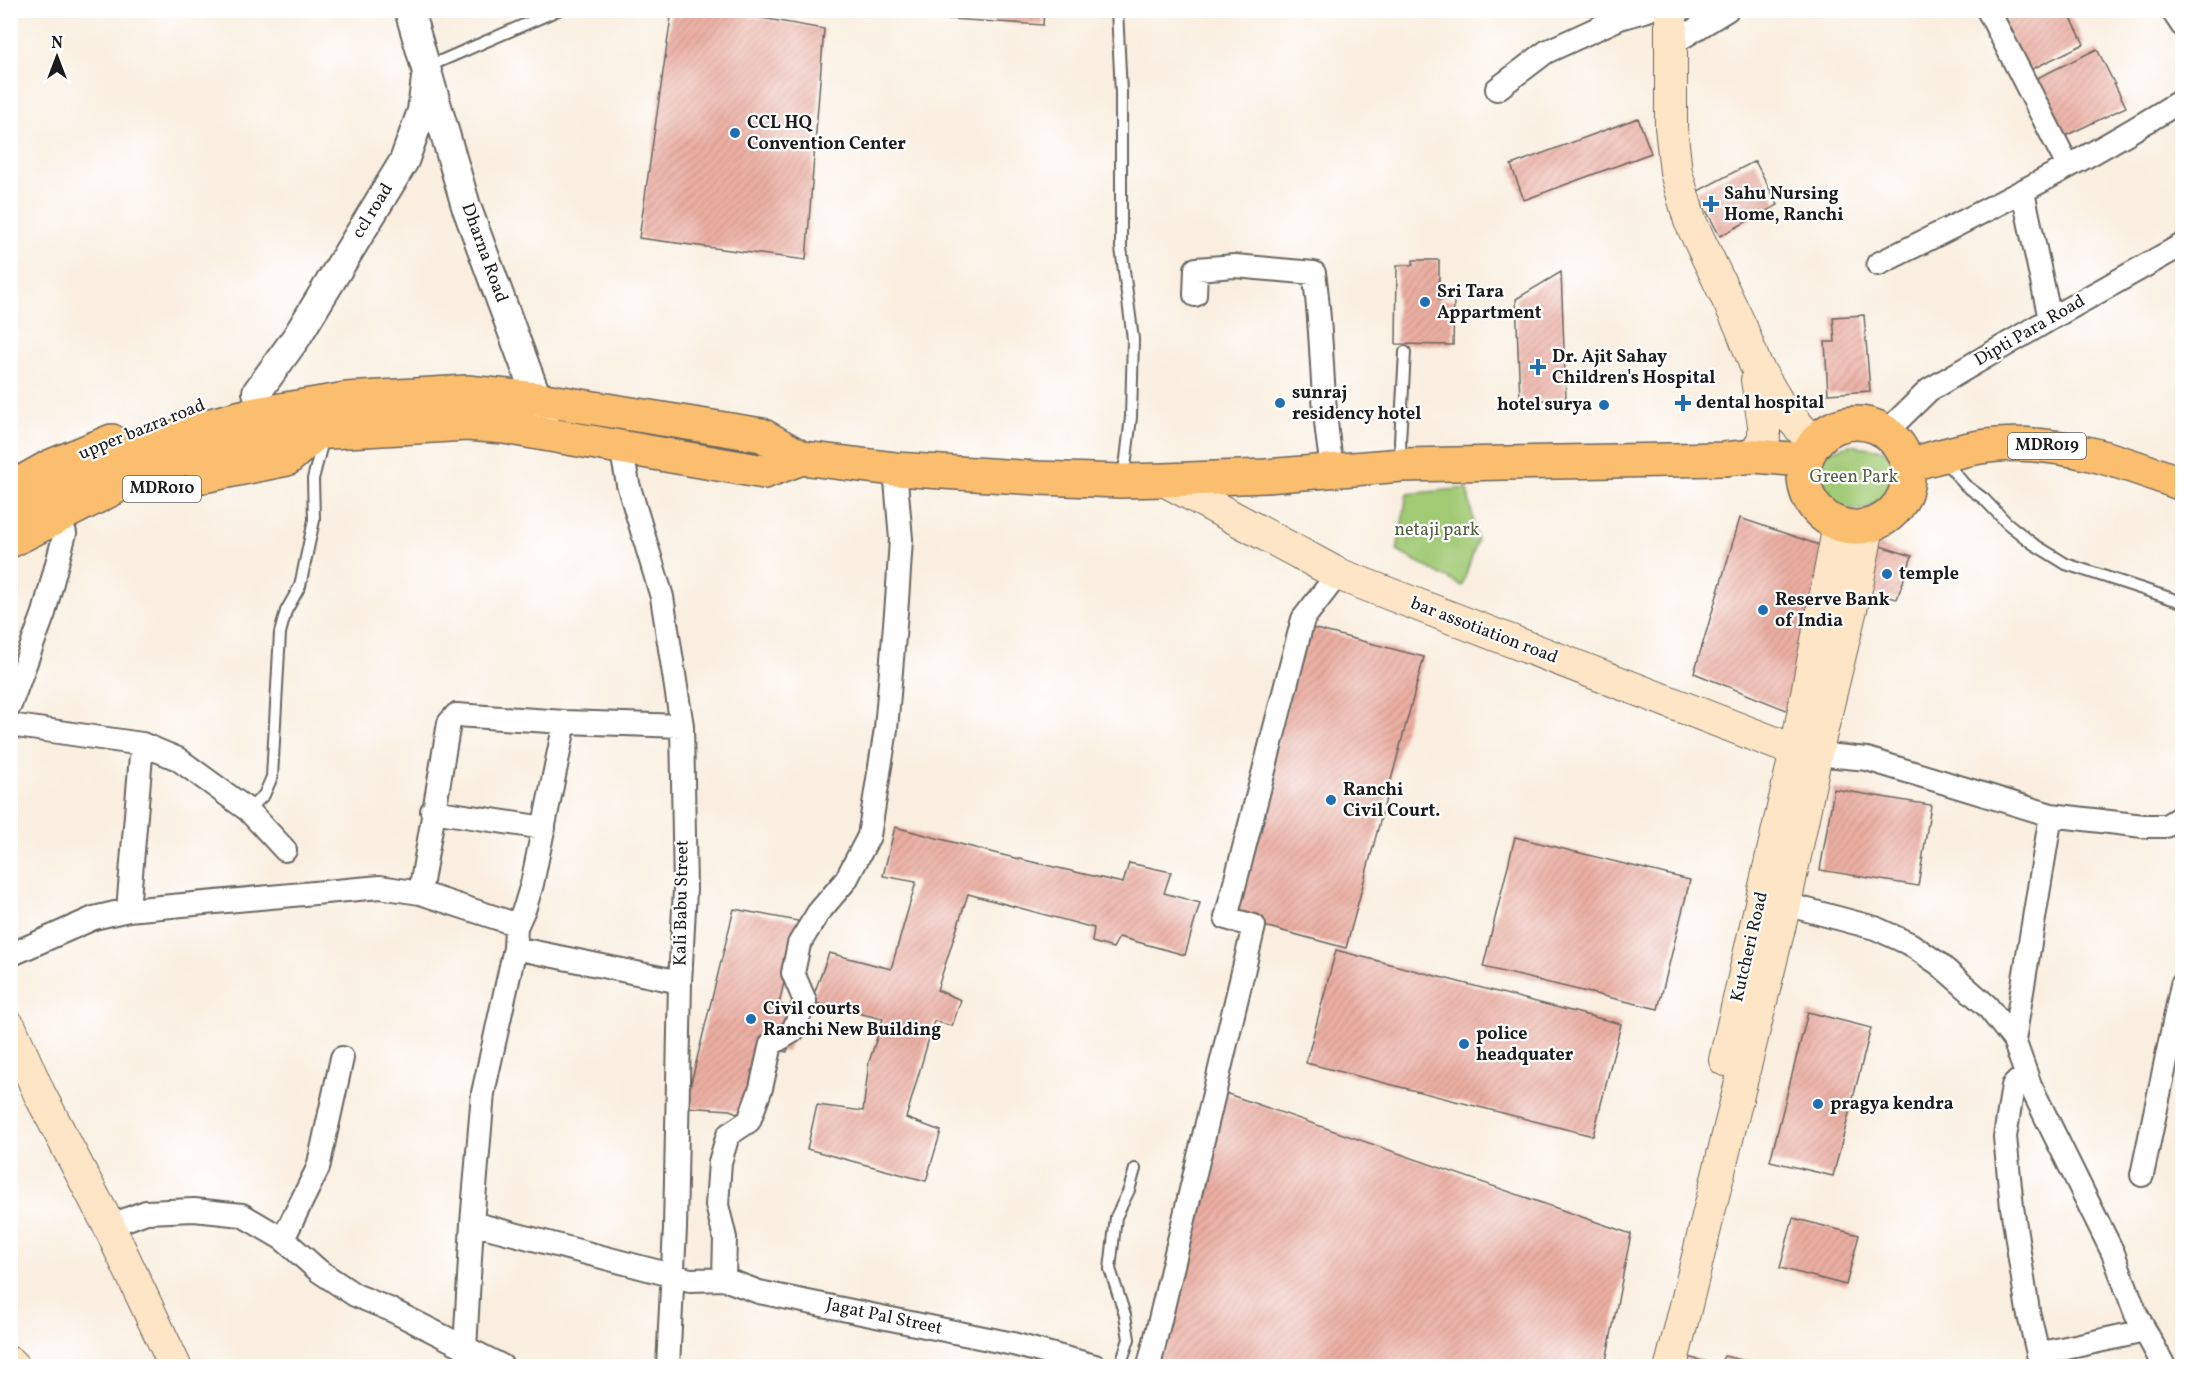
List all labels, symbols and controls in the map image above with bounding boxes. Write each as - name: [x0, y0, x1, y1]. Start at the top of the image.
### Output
- north arrow: [27, 27, 87, 87]
- text: N: [51, 33, 63, 55]
- place label: CCL HQ Convention Center: [747, 111, 906, 157]
- marker: CCL HQ Convention Center: [728, 126, 742, 140]
- street label: ccl road: [346, 179, 400, 243]
- place label: Sahu Nursing Home, Ranchi: [1724, 182, 1844, 228]
- marker: Sahu Nursing Home, Ranchi: [1702, 195, 1720, 213]
- street label: Dharna Road: [454, 200, 514, 306]
- place label: Sri Tara Appartment: [1437, 280, 1542, 326]
- street label: Dipti Para Road: [1970, 289, 2090, 373]
- marker: Sri Tara Appartment: [1418, 295, 1432, 309]
- place label: Dr. Ajit Sahay Children's Hospital: [1552, 345, 1715, 391]
- marker: Dr. Ajit Sahay Children's Hospital: [1529, 358, 1547, 376]
- place label: sunraj residency hotel: [1292, 381, 1421, 427]
- place label: dental hospital: [1696, 391, 1824, 416]
- street label: upper bazra road: [75, 393, 209, 467]
- place label: hotel surya: [1497, 393, 1592, 418]
- marker: dental hospital: [1674, 394, 1692, 412]
- marker: sunraj residency hotel: [1273, 396, 1287, 410]
- marker: hotel surya: [1597, 398, 1611, 412]
- road number: MDR019: [2008, 433, 2086, 459]
- park label: Green Park: [1810, 465, 1899, 490]
- road number: MDR010: [123, 476, 201, 502]
- park label: netaji park: [1394, 518, 1480, 543]
- place label: temple: [1899, 562, 1959, 587]
- marker: temple: [1880, 567, 1894, 581]
- place label: Reserve Bank of India: [1775, 588, 1890, 634]
- street label: bar assotiation road: [1407, 591, 1561, 671]
- marker: Reserve Bank of India: [1756, 603, 1770, 617]
- place label: Ranchi Civil Court.: [1343, 778, 1440, 824]
- marker: Ranchi Civil Court.: [1324, 793, 1338, 807]
- street label: Kali Babu Street: [668, 840, 696, 966]
- street label: Kutcheri Road: [1725, 889, 1775, 1005]
- place label: Civil courts Ranchi New Building: [763, 997, 941, 1043]
- marker: Civil courts Ranchi New Building: [744, 1012, 758, 1026]
- place label: police headquater: [1476, 1022, 1574, 1068]
- marker: police headquater: [1457, 1037, 1471, 1051]
- place label: pragya kendra: [1830, 1092, 1954, 1117]
- marker: pragya kendra: [1811, 1097, 1825, 1111]
- street label: Jagat Pal Street: [824, 1292, 944, 1342]

